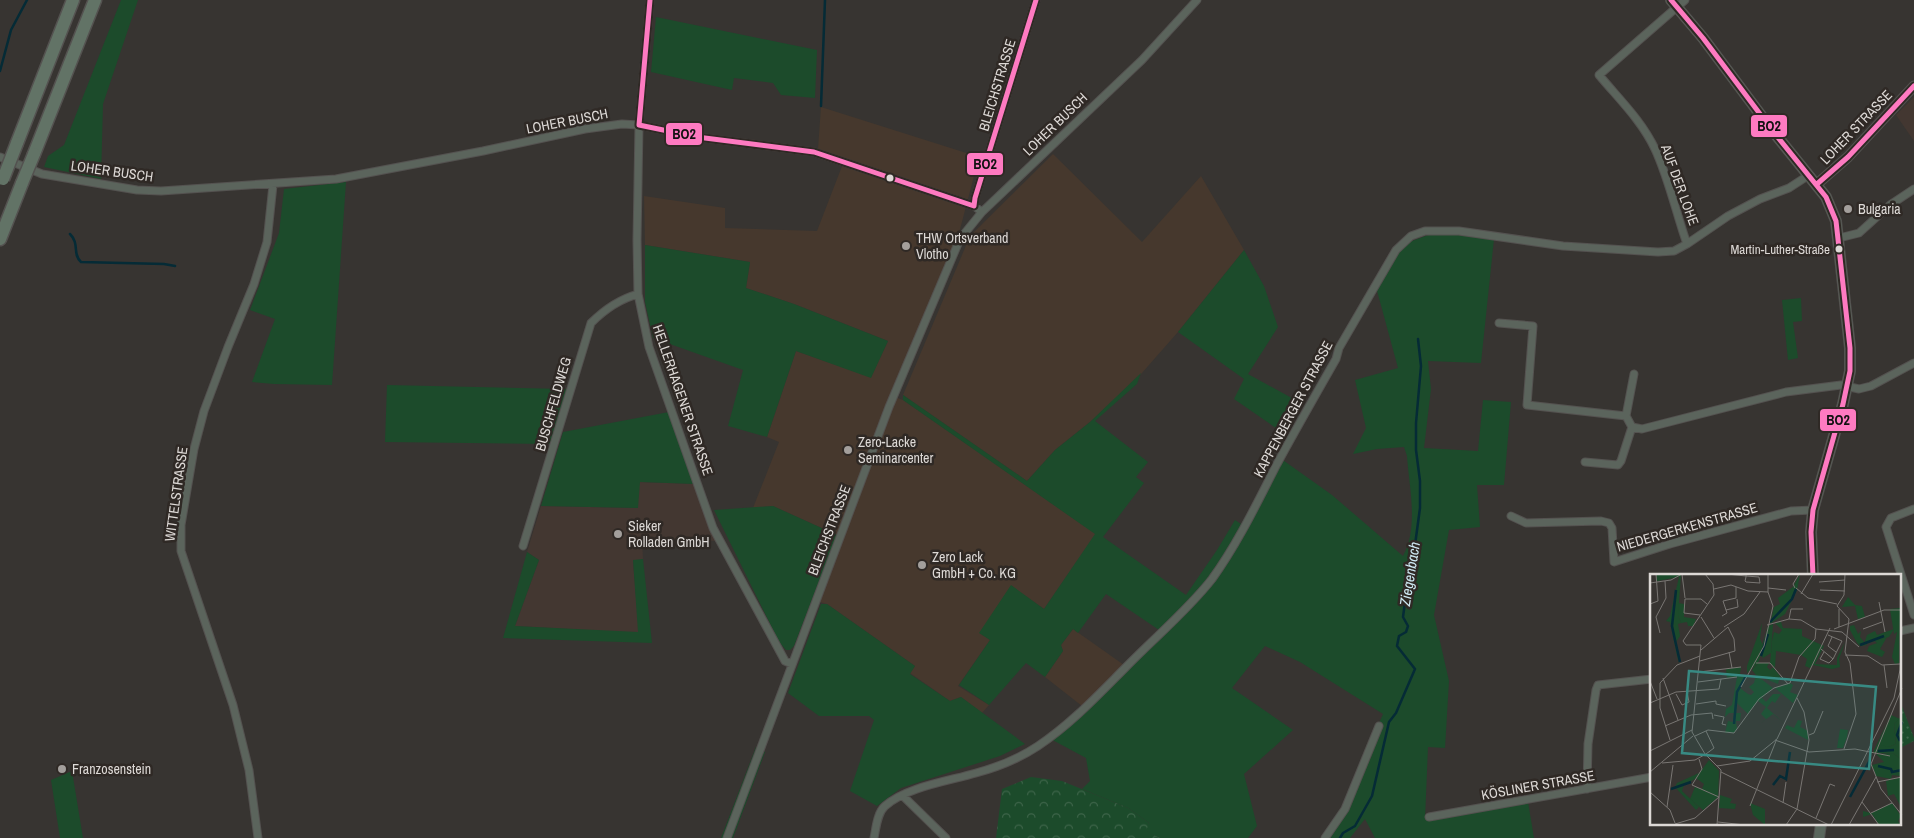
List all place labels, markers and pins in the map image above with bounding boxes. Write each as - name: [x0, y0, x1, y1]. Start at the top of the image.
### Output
- unlabelled marker: [885, 173, 895, 183]
- place label: Bulgaria: [1858, 200, 1901, 218]
- marker: Bulgaria: [1842, 203, 1854, 215]
- place label: THW Ortsverband Vlotho: [916, 229, 1009, 263]
- marker: THW Ortsverband Vlotho: [900, 240, 912, 252]
- place label: Martin-Luther-Straße: [1730, 241, 1830, 258]
- marker: Martin-Luther-Straße: [1834, 244, 1844, 254]
- place label: Zero-Lacke Seminarcenter: [858, 433, 933, 467]
- marker: Zero-Lacke Seminarcenter: [842, 444, 854, 456]
- place label: Sieker Rolladen GmbH: [628, 517, 710, 551]
- marker: Sieker Rolladen GmbH: [612, 528, 624, 540]
- place label: Zero Lack GmbH + Co. KG: [932, 548, 1016, 582]
- marker: Zero Lack GmbH + Co. KG: [916, 559, 928, 571]
- place label: Franzosenstein: [72, 760, 151, 778]
- marker: Franzosenstein: [56, 763, 68, 775]

